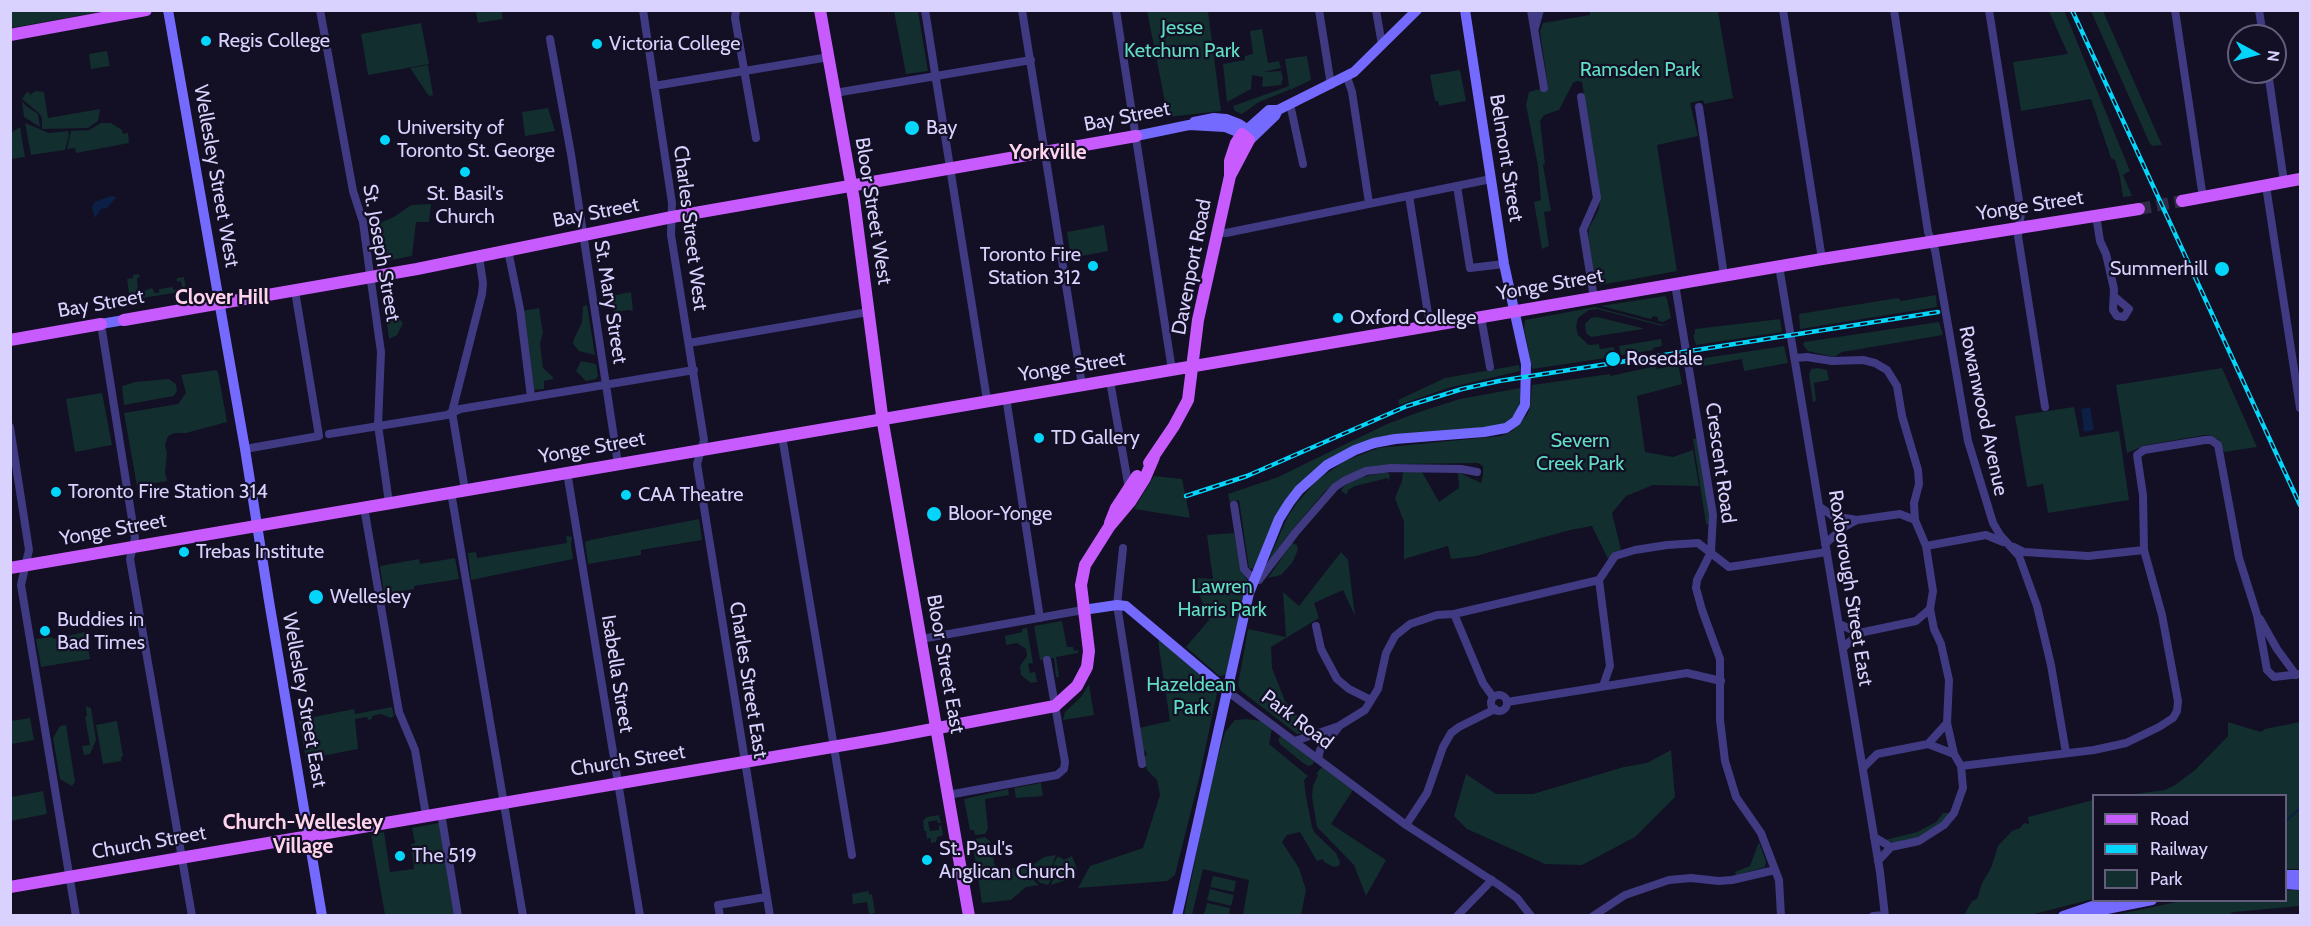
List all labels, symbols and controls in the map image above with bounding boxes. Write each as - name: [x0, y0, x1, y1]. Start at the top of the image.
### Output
- park label: Jesse Ketchum Park: [1124, 16, 1240, 63]
- north arrow: [2227, 24, 2287, 84]
- place label: Regis College: [218, 29, 330, 53]
- place label: Victoria College: [609, 32, 741, 56]
- marker: Regis College: [199, 34, 213, 48]
- marker: Victoria College: [590, 37, 604, 51]
- text: N: [2263, 49, 2283, 63]
- park label: Ramsden Park: [1580, 58, 1700, 82]
- street label: Wellesley Street West: [188, 83, 244, 269]
- street label: Belmont Street: [1484, 92, 1528, 224]
- street label: Bay Street: [1082, 97, 1172, 137]
- place label: University of Toronto St. George: [397, 116, 555, 163]
- place label: Bay: [926, 116, 957, 140]
- marker: Bay: [903, 119, 921, 137]
- marker: University of Toronto St. George: [378, 133, 392, 147]
- street label: Bloor Street West: [850, 136, 896, 286]
- district label: Yorkville: [1009, 140, 1087, 166]
- street label: Charles Street West: [668, 144, 712, 312]
- marker: St. Basil's Church: [458, 165, 472, 179]
- street label: St. Joseph Street: [357, 182, 405, 324]
- place label: St. Basil's Church: [427, 182, 503, 229]
- street label: Yonge Street: [1975, 186, 2085, 226]
- street label: Bay Street: [551, 193, 641, 233]
- street label: Davenport Road: [1167, 197, 1217, 337]
- street label: St. Mary Street: [588, 238, 632, 366]
- place label: Toronto Fire Station 312: [980, 243, 1081, 290]
- place label: Summerhill: [2110, 257, 2208, 281]
- marker: Toronto Fire Station 312: [1086, 259, 1100, 273]
- marker: Summerhill: [2213, 260, 2231, 278]
- street label: Yonge Street: [1495, 264, 1605, 306]
- street label: Bay Street: [56, 285, 146, 323]
- district label: Clover Hill: [175, 285, 269, 311]
- place label: Oxford College: [1350, 306, 1477, 330]
- marker: Oxford College: [1331, 311, 1345, 325]
- street label: Rowanwood Avenue: [1953, 324, 2013, 498]
- street label: Yonge Street: [1017, 347, 1127, 387]
- place label: Rosedale: [1626, 347, 1703, 371]
- marker: Rosedale: [1604, 350, 1622, 368]
- street label: Crescent Road: [1700, 401, 1740, 525]
- place label: TD Gallery: [1051, 426, 1140, 450]
- street label: Yonge Street: [537, 427, 647, 469]
- park label: Severn Creek Park: [1536, 429, 1624, 476]
- marker: TD Gallery: [1032, 431, 1046, 445]
- place label: Toronto Fire Station 314: [68, 480, 268, 504]
- place label: CAA Theatre: [638, 483, 744, 507]
- marker: Toronto Fire Station 314: [49, 485, 63, 499]
- marker: CAA Theatre: [619, 488, 633, 502]
- street label: Roxborough Street East: [1823, 488, 1877, 688]
- place label: Bloor-Yonge: [948, 502, 1052, 526]
- marker: Bloor-Yonge: [925, 505, 943, 523]
- street label: Yonge Street: [58, 509, 168, 551]
- place label: Trebas Institute: [196, 540, 324, 564]
- marker: Trebas Institute: [177, 545, 191, 559]
- park label: Lawren Harris Park: [1177, 575, 1267, 622]
- place label: Wellesley: [330, 585, 411, 609]
- marker: Wellesley: [307, 588, 325, 606]
- street label: Bloor Street East: [921, 593, 969, 735]
- street label: Charles Street East: [724, 600, 772, 760]
- place label: Buddies in Bad Times: [57, 608, 145, 655]
- street label: Wellesley Street East: [277, 611, 331, 789]
- street label: Isabella Street: [596, 613, 638, 735]
- marker: Buddies in Bad Times: [38, 624, 52, 638]
- park label: Hazeldean Park: [1146, 673, 1236, 720]
- street label: Park Road: [1256, 685, 1338, 755]
- street label: Church Street: [569, 740, 687, 782]
- legend: [2092, 794, 2287, 902]
- text: Road: [2150, 808, 2189, 830]
- district label: Church-Wellesley Village: [223, 810, 383, 860]
- street label: Church Street: [90, 821, 208, 865]
- place label: St. Paul's Anglican Church: [939, 837, 1075, 884]
- text: Railway: [2150, 838, 2208, 860]
- place label: The 519: [412, 844, 477, 868]
- marker: The 519: [393, 849, 407, 863]
- marker: St. Paul's Anglican Church: [920, 853, 934, 867]
- text: Park: [2150, 868, 2182, 890]

